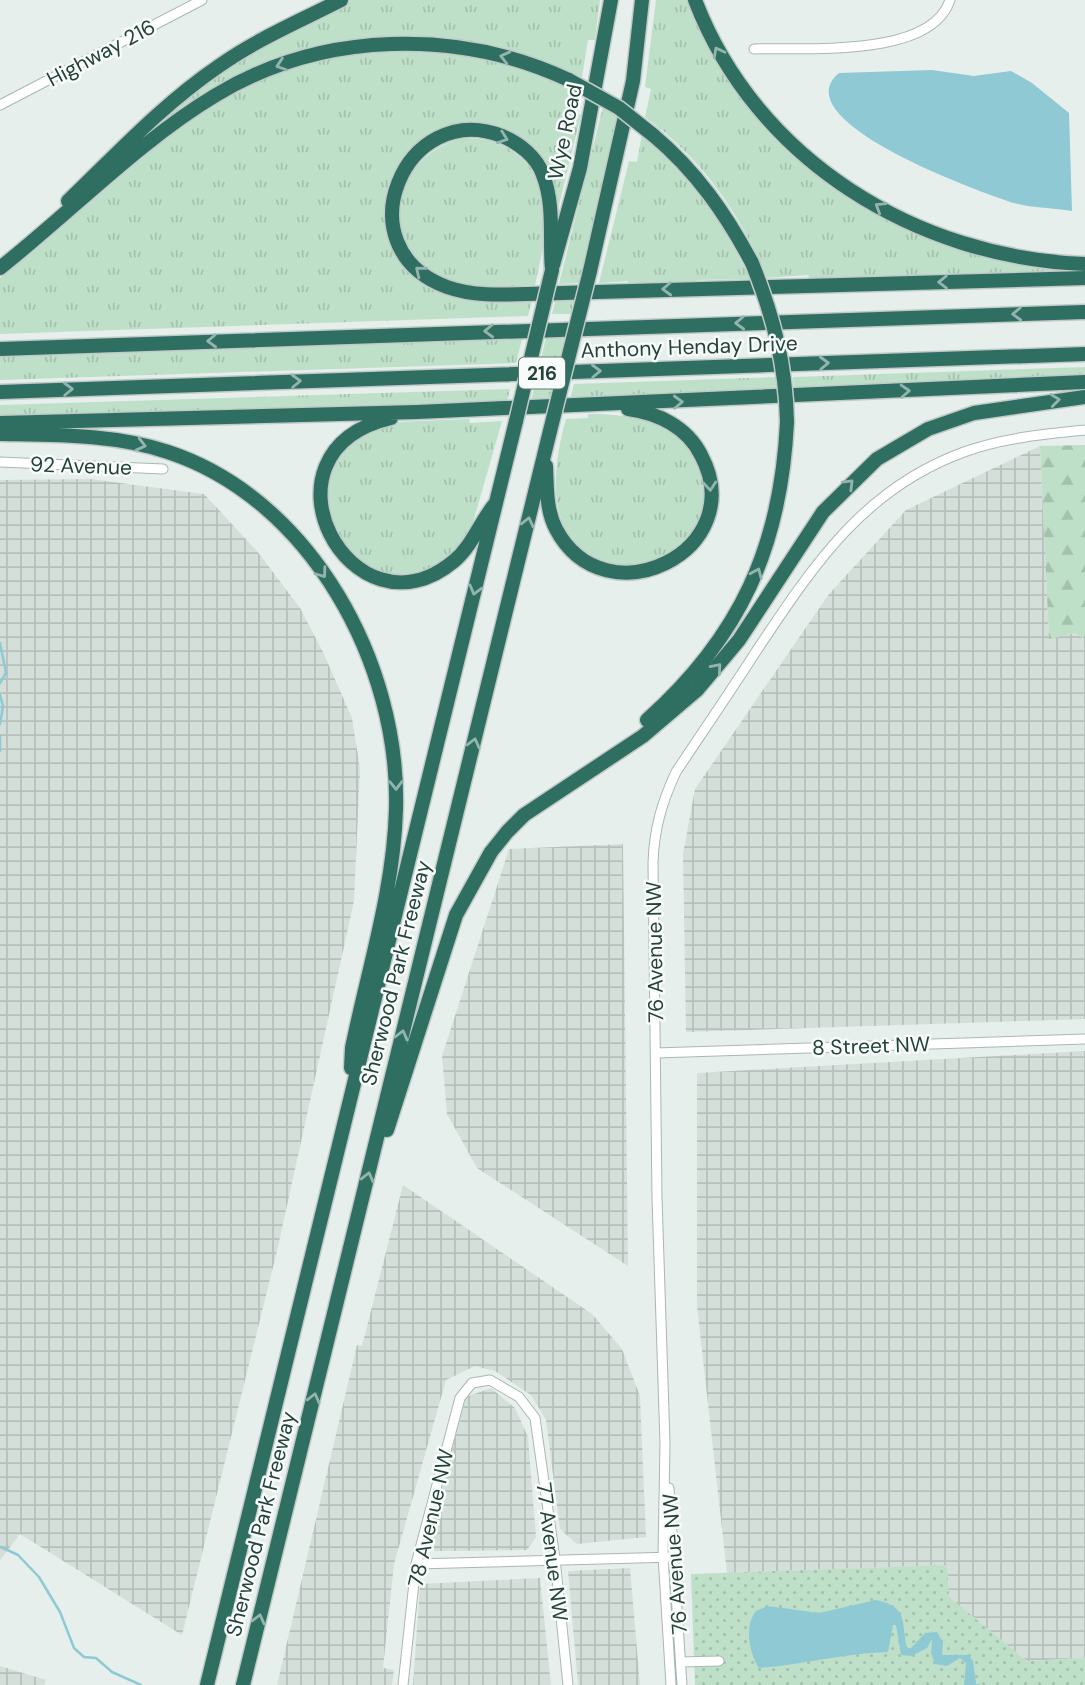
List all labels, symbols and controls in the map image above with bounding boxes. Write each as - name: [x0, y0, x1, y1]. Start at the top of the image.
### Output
- street label: Highway 216: [42, 13, 160, 93]
- one-way arrow: [712, 47, 726, 59]
- one-way arrow: [499, 51, 511, 65]
- one-way arrow: [275, 57, 288, 71]
- street label: Wye Road: [541, 81, 589, 183]
- one-way arrow: [497, 129, 509, 143]
- one-way arrow: [874, 203, 887, 216]
- one-way arrow: [416, 267, 429, 279]
- one-way arrow: [938, 274, 949, 289]
- one-way arrow: [661, 282, 672, 297]
- one-way arrow: [1011, 306, 1022, 322]
- one-way arrow: [735, 315, 746, 330]
- one-way arrow: [483, 323, 494, 338]
- street label: Anthony Henday Drive: [580, 329, 798, 365]
- one-way arrow: [206, 334, 217, 349]
- one-way arrow: [819, 355, 829, 371]
- road number: 216: [519, 358, 565, 388]
- one-way arrow: [591, 363, 602, 378]
- one-way arrow: [290, 374, 301, 389]
- one-way arrow: [63, 382, 74, 397]
- one-way arrow: [900, 384, 911, 399]
- one-way arrow: [1049, 393, 1061, 408]
- one-way arrow: [672, 394, 683, 409]
- one-way arrow: [135, 437, 147, 451]
- street label: 92 Avenue: [30, 450, 132, 482]
- one-way arrow: [840, 479, 853, 492]
- one-way arrow: [702, 481, 717, 492]
- one-way arrow: [520, 516, 534, 528]
- one-way arrow: [314, 566, 326, 578]
- one-way arrow: [749, 568, 763, 580]
- one-way arrow: [468, 584, 483, 596]
- one-way arrow: [709, 663, 721, 676]
- one-way arrow: [466, 737, 480, 749]
- one-way arrow: [388, 780, 404, 791]
- street label: Sherwood Park Freeway: [355, 857, 438, 1088]
- street label: 76 Avenue NW: [640, 881, 670, 1023]
- one-way arrow: [394, 1029, 408, 1041]
- street label: 8 Street NW: [811, 1030, 931, 1062]
- one-way arrow: [360, 1171, 374, 1183]
- one-way arrow: [305, 1392, 320, 1404]
- street label: Sherwood Park Freeway: [220, 1408, 303, 1639]
- street label: 78 Avenue NW: [401, 1446, 461, 1590]
- street label: 77 Avenue NW: [530, 1481, 574, 1623]
- street label: 76 Avenue NW: [656, 1493, 694, 1635]
- one-way arrow: [251, 1613, 266, 1625]

